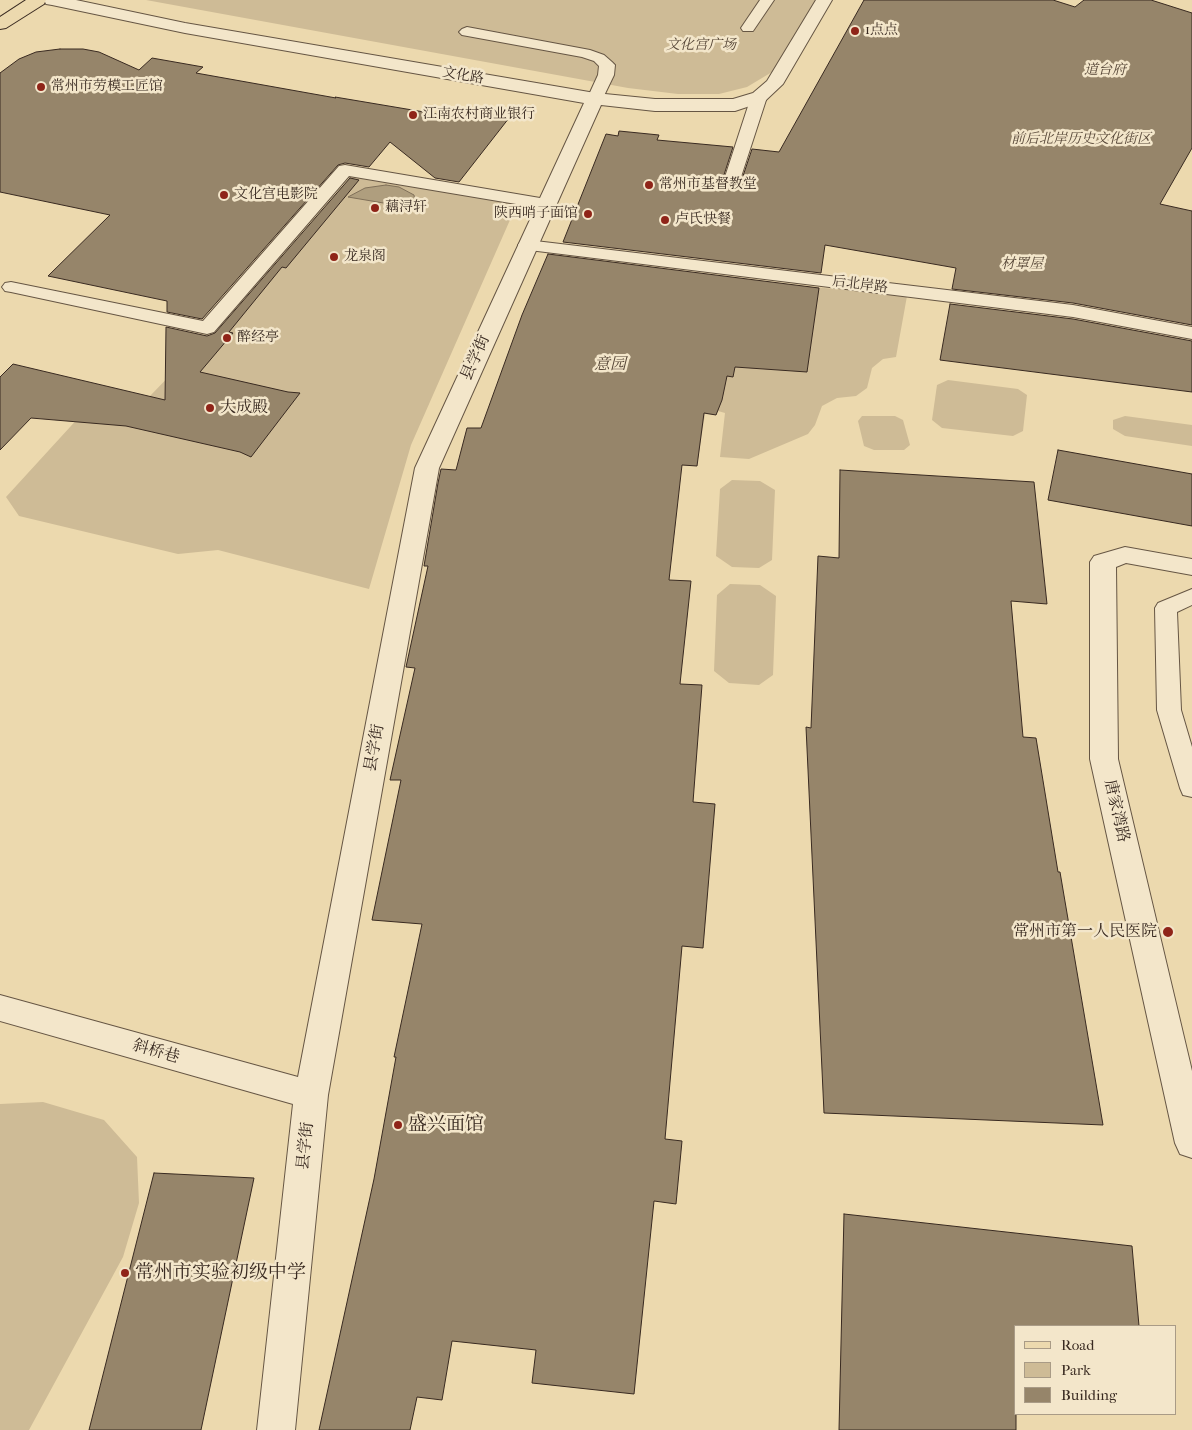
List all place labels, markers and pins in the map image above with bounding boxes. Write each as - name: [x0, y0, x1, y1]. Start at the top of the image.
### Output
- place label: 1点点: [865, 23, 898, 39]
- marker: 1点点: [849, 25, 861, 37]
- place label: 常州市劳模工匠馆: [51, 79, 163, 95]
- marker: 常州市劳模工匠馆: [35, 81, 47, 93]
- place label: 江南农村商业银行: [423, 107, 535, 123]
- marker: 江南农村商业银行: [407, 109, 419, 121]
- place label: 常州市基督教堂: [659, 177, 757, 193]
- marker: 常州市基督教堂: [643, 179, 655, 191]
- place label: 文化宫电影院: [234, 187, 318, 203]
- marker: 文化宫电影院: [218, 189, 230, 201]
- place label: 藕浔轩: [385, 200, 427, 216]
- marker: 藕浔轩: [369, 202, 381, 214]
- place label: 陕西哨子面馆: [494, 206, 578, 222]
- marker: 陕西哨子面馆: [582, 208, 594, 220]
- place label: 卢氏快餐: [675, 212, 731, 228]
- marker: 卢氏快餐: [659, 214, 671, 226]
- place label: 龙泉阁: [344, 249, 386, 265]
- marker: 龙泉阁: [328, 251, 340, 263]
- place label: 醉经亭: [237, 330, 279, 346]
- marker: 醉经亭: [221, 332, 233, 344]
- place label: 大成殿: [220, 398, 268, 418]
- marker: 大成殿: [204, 402, 216, 414]
- place label: 常州市第一人民医院: [1013, 922, 1157, 942]
- marker: 常州市第一人民医院: [1161, 925, 1175, 939]
- place label: 盛兴面馆: [408, 1114, 484, 1136]
- marker: 盛兴面馆: [392, 1119, 404, 1131]
- place label: 常州市实验初级中学: [135, 1262, 306, 1284]
- marker: 常州市实验初级中学: [119, 1267, 131, 1279]

